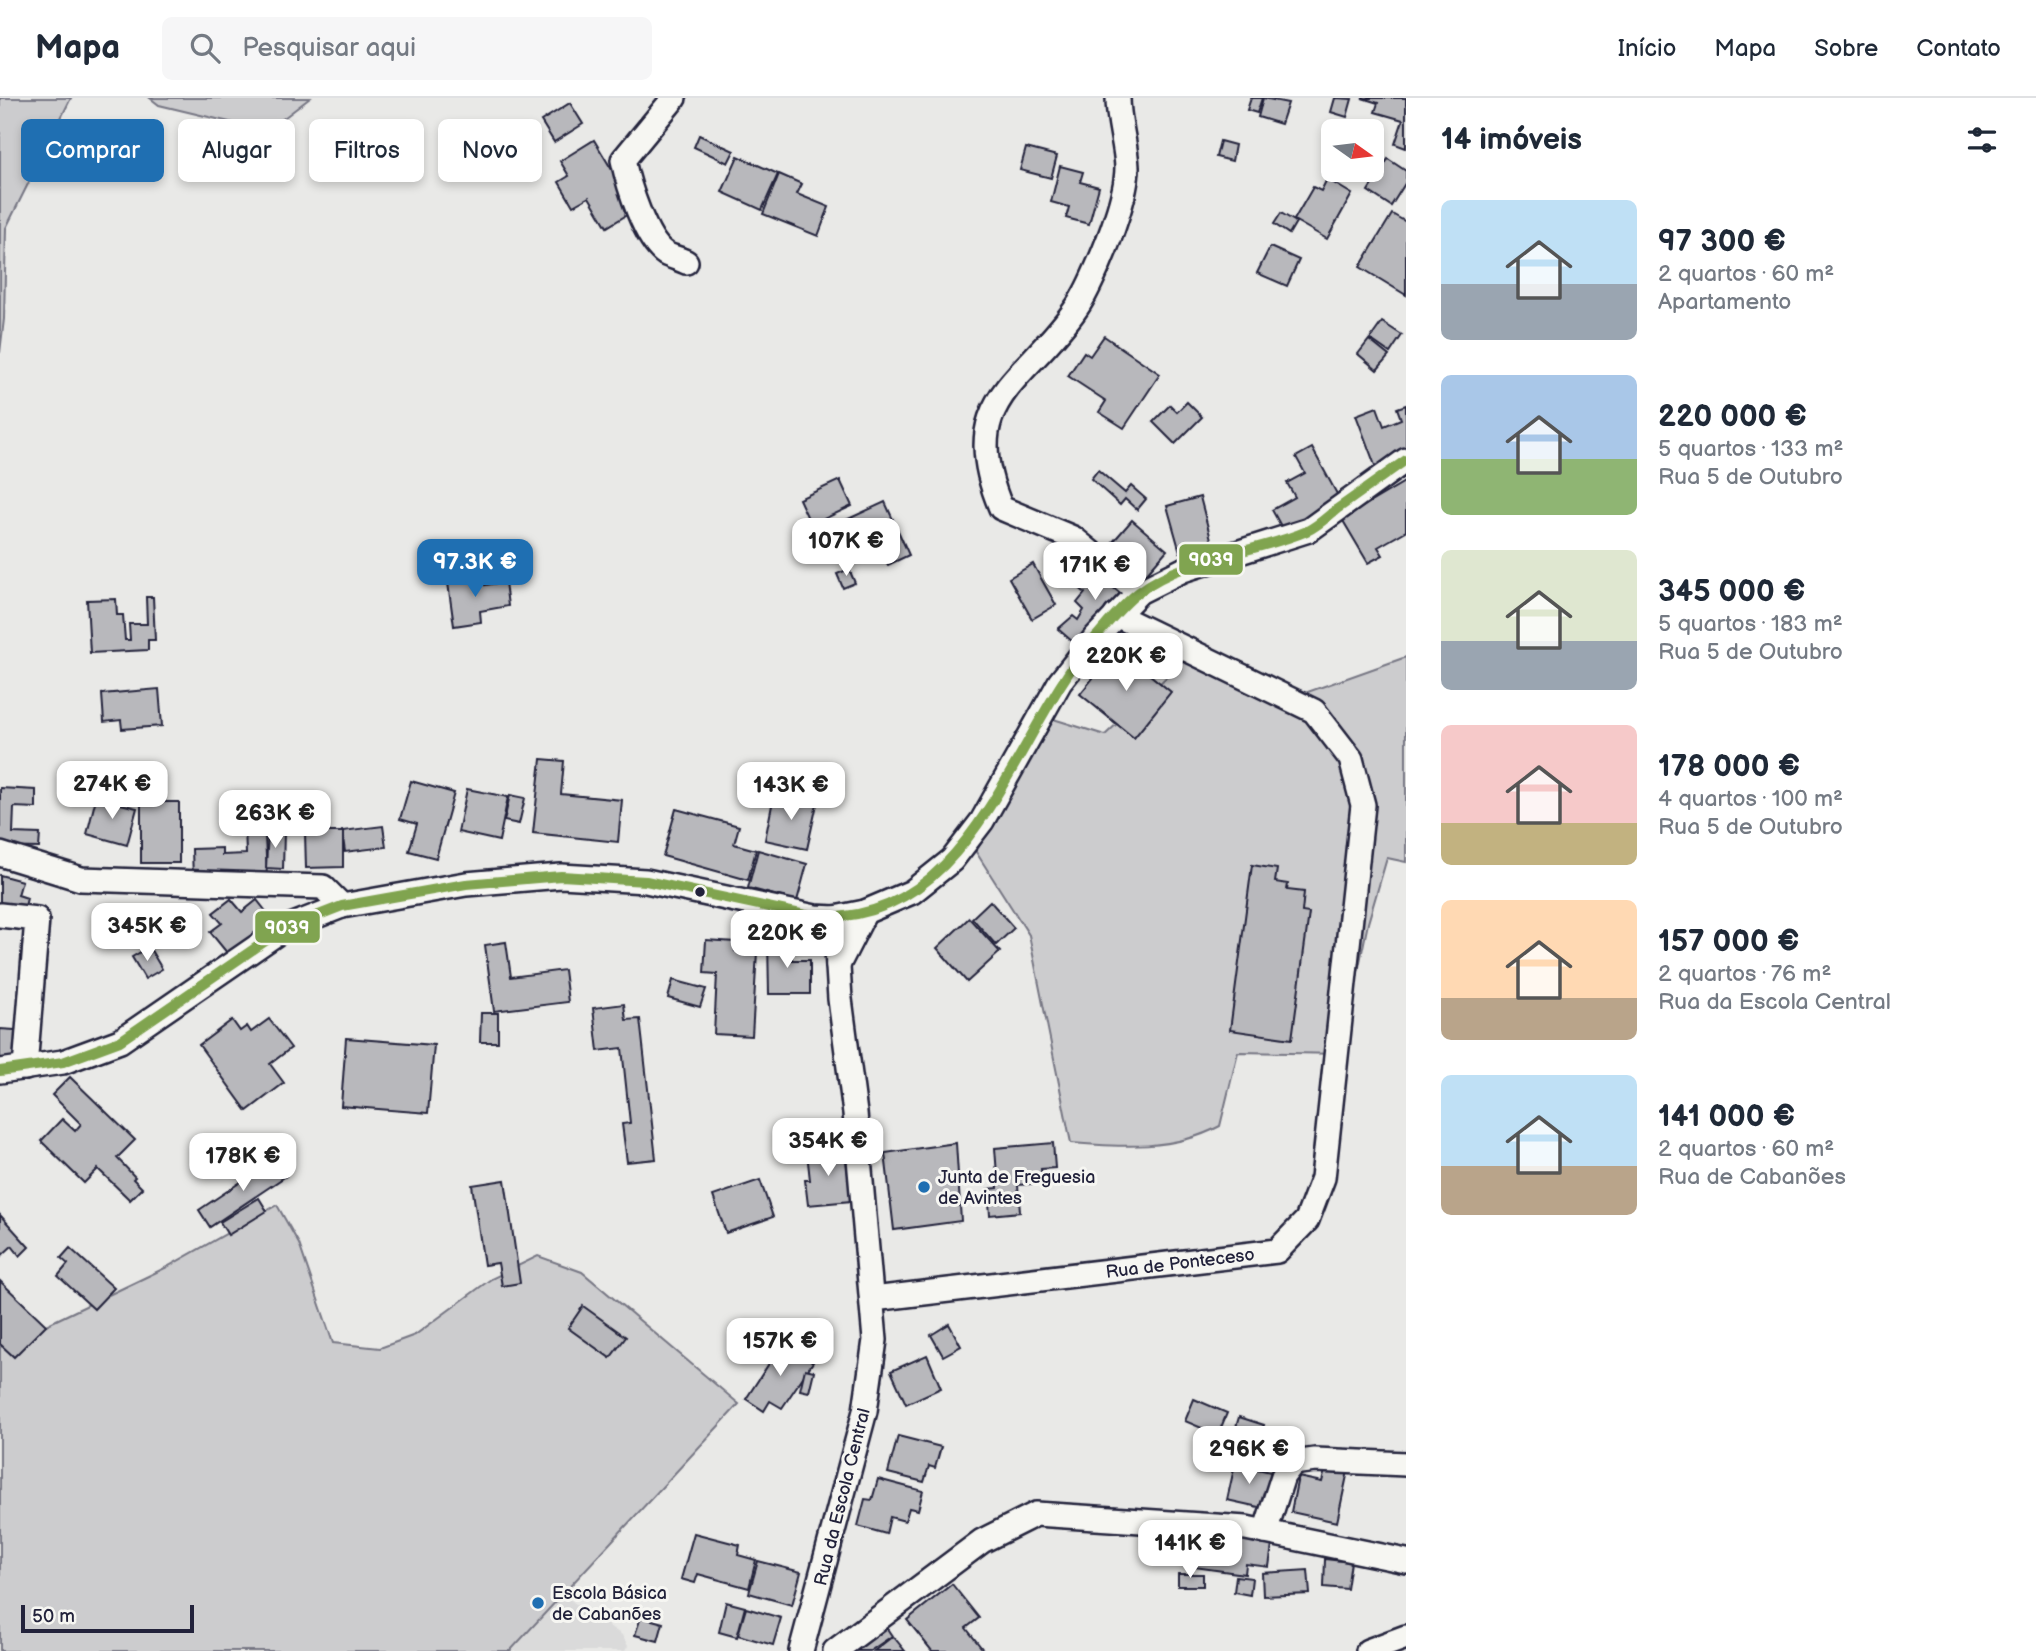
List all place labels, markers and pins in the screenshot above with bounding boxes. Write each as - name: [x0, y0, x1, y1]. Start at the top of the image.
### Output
- pin: 107K €: [789, 518, 903, 578]
- pin: 97.3K €: [410, 540, 540, 599]
- pin: 171K €: [1038, 542, 1152, 602]
- pin: 220K €: [1069, 634, 1183, 693]
- pin: 274K €: [55, 762, 169, 821]
- pin: 143K €: [734, 762, 848, 822]
- pin: 263K €: [218, 790, 332, 850]
- unlabelled marker: [693, 885, 707, 899]
- pin: 345K €: [90, 904, 204, 963]
- pin: 220K €: [730, 910, 844, 970]
- pin: 354K €: [771, 1118, 885, 1178]
- pin: 178K €: [186, 1134, 300, 1193]
- place label: Junta de Freguesia de Avintes: [938, 1167, 1095, 1209]
- marker: Junta de Freguesia de Avintes: [916, 1179, 932, 1195]
- pin: 157K €: [723, 1318, 837, 1378]
- pin: 296K €: [1192, 1426, 1306, 1486]
- pin: 141K €: [1133, 1520, 1247, 1580]
- place label: Escola Básica de Cabanões: [552, 1583, 667, 1625]
- marker: Escola Básica de Cabanões: [530, 1595, 546, 1611]

